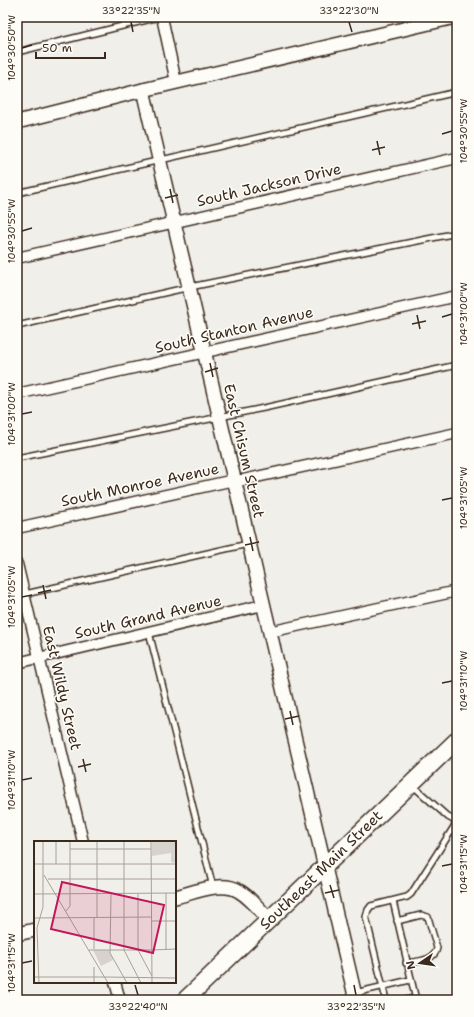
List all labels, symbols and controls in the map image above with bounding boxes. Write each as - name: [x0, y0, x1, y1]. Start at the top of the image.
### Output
- text: 33°22'35"N: [102, 4, 160, 17]
- text: 33°22'30"N: [319, 4, 379, 17]
- text: 104°30'50"W: [5, 15, 18, 81]
- scale bar: [36, 34, 105, 60]
- text: 50 m: [42, 40, 72, 56]
- text: 104°30'55"W: [457, 98, 470, 163]
- street label: South Jackson Drive: [195, 159, 343, 211]
- text: 104°30'55"W: [5, 198, 18, 263]
- text: 104°31'00"W: [457, 282, 470, 346]
- street label: South Stanton Avenue: [153, 302, 315, 358]
- text: 104°31'00"W: [5, 382, 18, 446]
- street label: East Chisum Street: [219, 382, 269, 520]
- street label: South Monroe Avenue: [59, 458, 221, 512]
- text: 104°31'05"W: [457, 466, 470, 529]
- text: 104°31'05"W: [5, 565, 18, 628]
- street label: South Grand Avenue: [73, 590, 223, 644]
- street label: East Wildy Street: [38, 624, 86, 752]
- text: 104°31'10"W: [457, 650, 470, 711]
- text: 104°31'10"W: [5, 749, 18, 810]
- street label: Southeast Main Street: [255, 806, 387, 934]
- text: 104°31'15"W: [457, 834, 470, 894]
- inset map: [34, 841, 176, 983]
- text: 104°31'15"W: [5, 933, 18, 993]
- north arrow: [400, 943, 440, 983]
- text: N: [402, 959, 419, 971]
- text: 33°22'40"N: [108, 1000, 168, 1013]
- text: 33°22'35"N: [327, 1000, 385, 1013]

